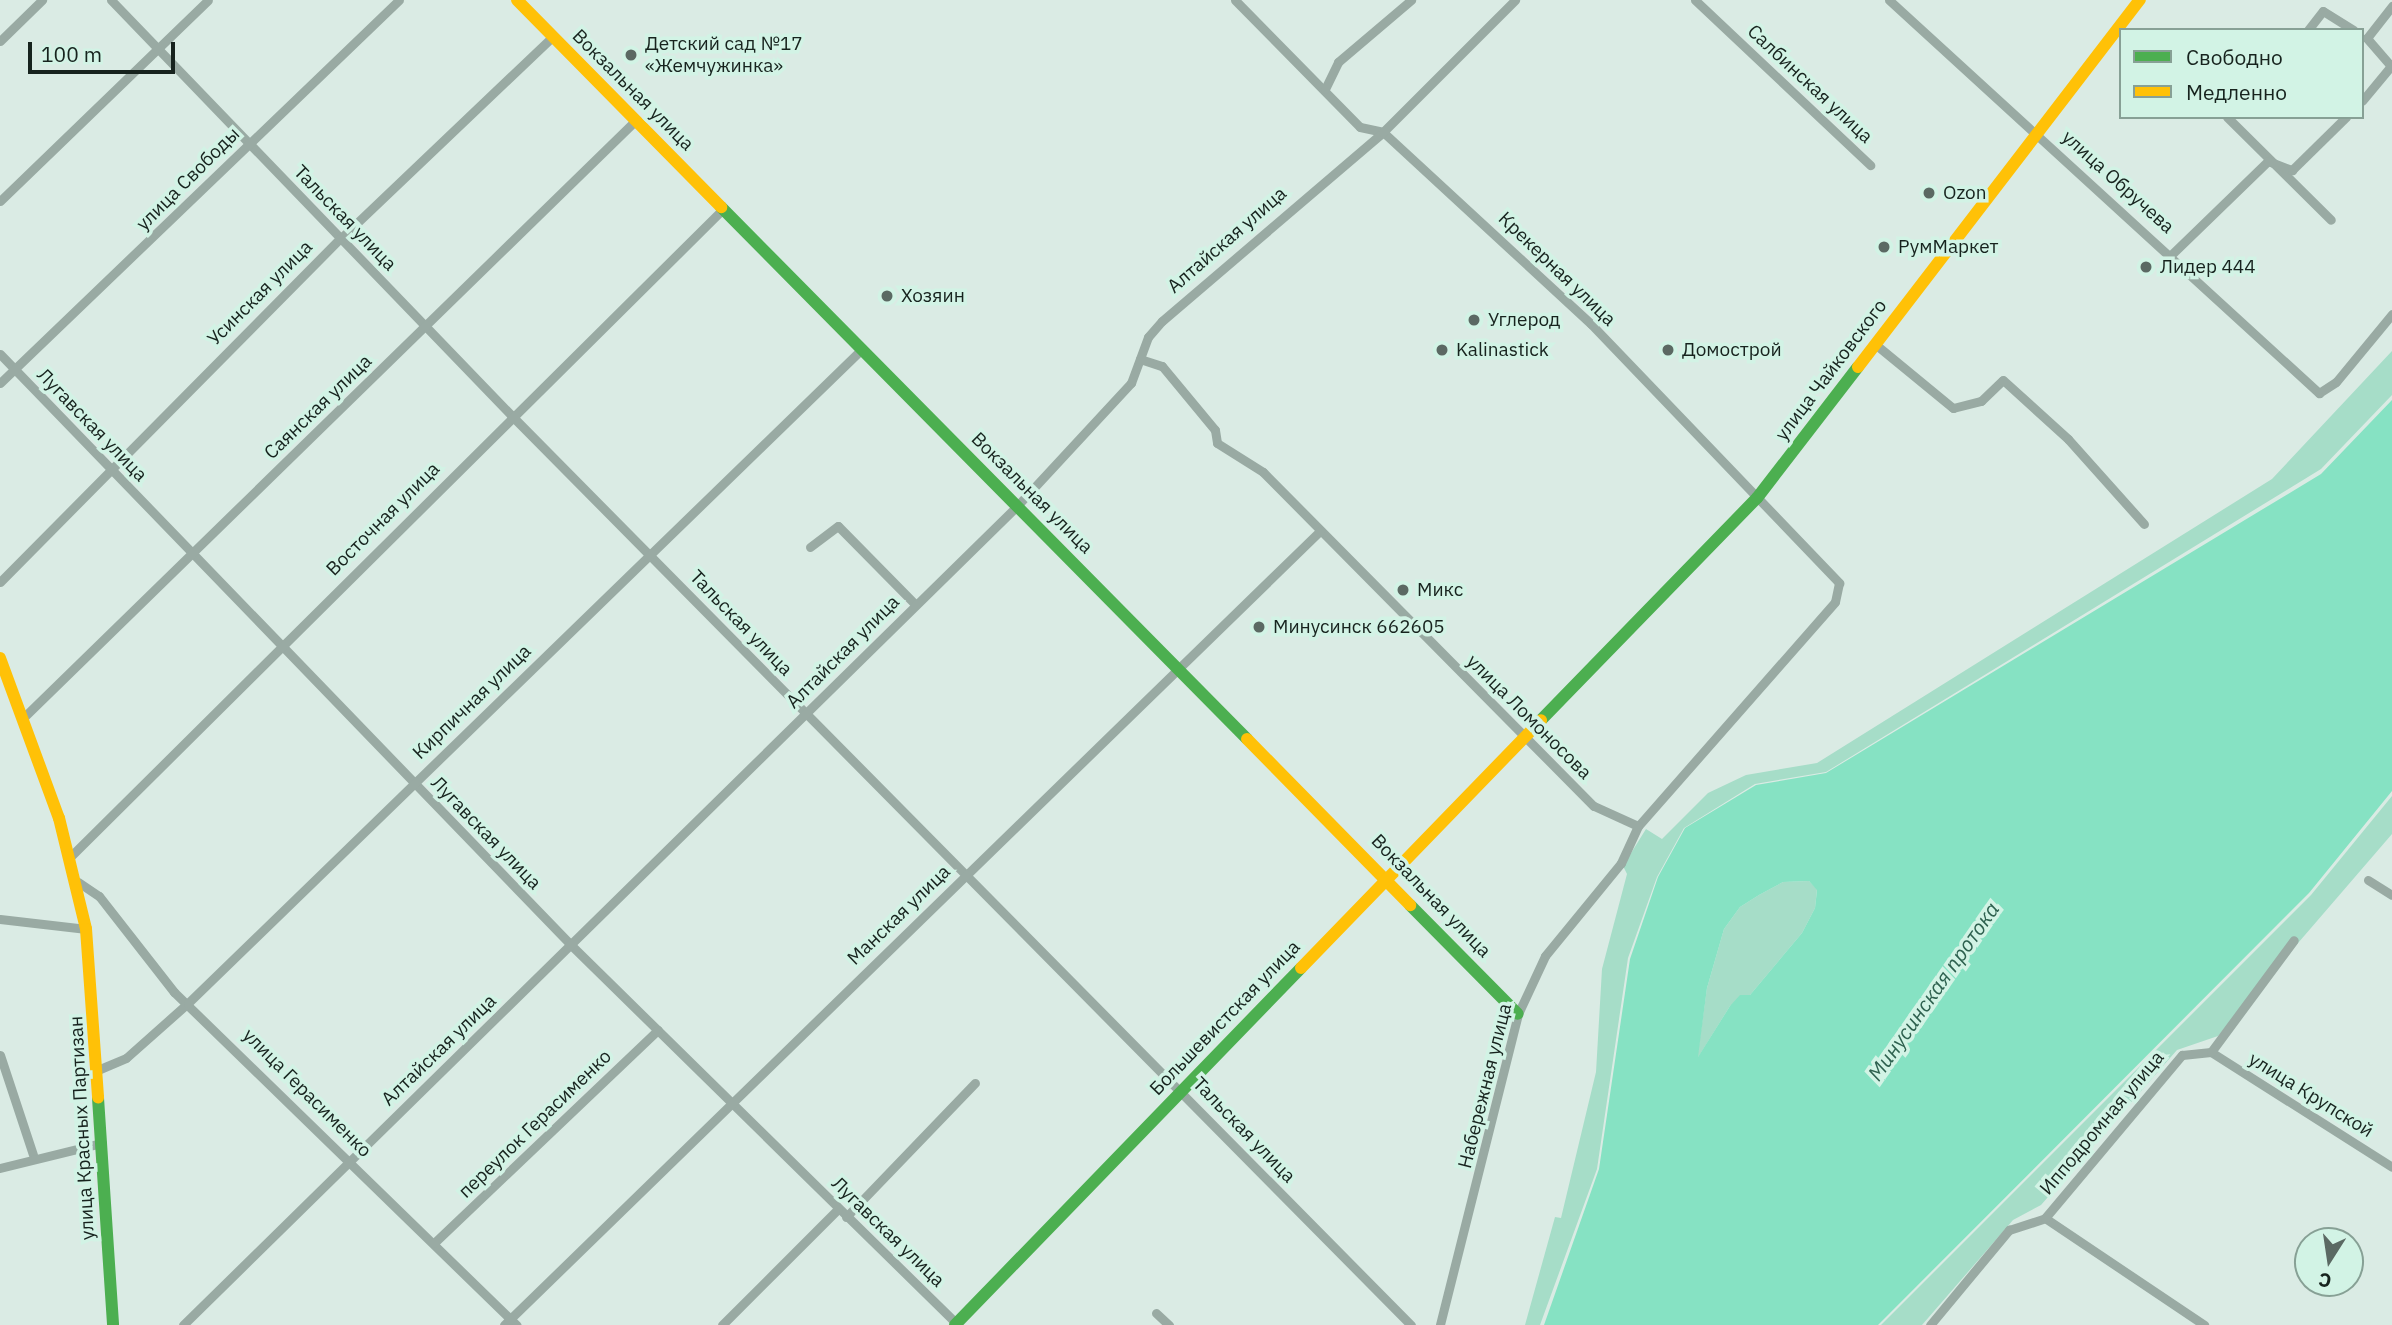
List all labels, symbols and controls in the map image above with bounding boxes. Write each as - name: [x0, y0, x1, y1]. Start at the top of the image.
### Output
- street label: Салбинская улица: [1743, 20, 1877, 148]
- street label: Вокзальная улица: [568, 25, 698, 155]
- scale bar: [32, 28, 178, 72]
- legend: [2119, 28, 2364, 119]
- place label: Детский сад №17 «Жемчужинка»: [645, 33, 803, 77]
- text: 100 m: [41, 40, 102, 68]
- text: Свободно: [2186, 43, 2283, 71]
- marker: Детский сад №17 «Жемчужинка»: [623, 47, 639, 63]
- text: Медленно: [2186, 78, 2287, 106]
- street label: улица Свободы: [132, 123, 244, 235]
- street label: улица Обручева: [2057, 126, 2179, 238]
- street label: Тальская улица: [289, 161, 401, 275]
- street label: Алтайская улица: [1163, 182, 1291, 298]
- place label: Ozon: [1943, 182, 1987, 204]
- marker: Ozon: [1921, 185, 1937, 201]
- street label: Крекерная улица: [1494, 207, 1620, 331]
- street label: Усинская улица: [203, 236, 317, 350]
- place label: РумМаркет: [1898, 236, 1998, 258]
- marker: РумМаркет: [1876, 239, 1892, 255]
- place label: Лидер 444: [2160, 256, 2256, 278]
- marker: Лидер 444: [2138, 259, 2154, 275]
- place label: Хозяин: [901, 285, 965, 307]
- marker: Хозяин: [879, 288, 895, 304]
- street label: улица Чайковского: [1770, 295, 1892, 445]
- place label: Углерод: [1488, 309, 1560, 331]
- marker: Углерод: [1466, 312, 1482, 328]
- place label: Kalinastick: [1456, 339, 1549, 361]
- place label: Домострой: [1682, 339, 1782, 361]
- marker: Kalinastick: [1434, 342, 1450, 358]
- marker: Домострой: [1660, 342, 1676, 358]
- street label: Саянская улица: [260, 350, 376, 464]
- street label: Лугавская улица: [32, 364, 152, 486]
- street label: Вокзальная улица: [967, 428, 1097, 558]
- street label: Восточная улица: [322, 458, 444, 580]
- street label: Тальская улица: [685, 566, 797, 680]
- place label: Микс: [1417, 579, 1463, 601]
- marker: Микс: [1395, 582, 1411, 598]
- street label: Алтайская улица: [782, 591, 904, 713]
- place label: Минусинск 662605: [1273, 616, 1445, 638]
- marker: Минусинск 662605: [1251, 619, 1267, 635]
- street label: Кирпичная улица: [408, 640, 536, 764]
- street label: улица Ломоносова: [1462, 650, 1596, 784]
- street label: Лугавская улица: [426, 772, 546, 894]
- street label: Вокзальная улица: [1366, 830, 1496, 962]
- street label: Манская улица: [843, 860, 955, 970]
- water label: Минусинская протока: [1862, 897, 2004, 1085]
- street label: Большевистская улица: [1145, 936, 1305, 1100]
- street label: Алтайская улица: [377, 990, 501, 1110]
- street label: Набережная улица: [1453, 1001, 1517, 1171]
- street label: улица Красных Партизан: [65, 1015, 99, 1241]
- street label: улица Герасименко: [238, 1024, 376, 1162]
- street label: переулок Герасименко: [454, 1045, 616, 1203]
- street label: Ипподромная улица: [2035, 1046, 2169, 1200]
- street label: улица Крупской: [2245, 1048, 2377, 1142]
- street label: Тальская улица: [1188, 1073, 1300, 1187]
- street label: Лугавская улица: [827, 1172, 949, 1292]
- north arrow: [2294, 1227, 2364, 1297]
- text: С: [2317, 1268, 2334, 1294]

